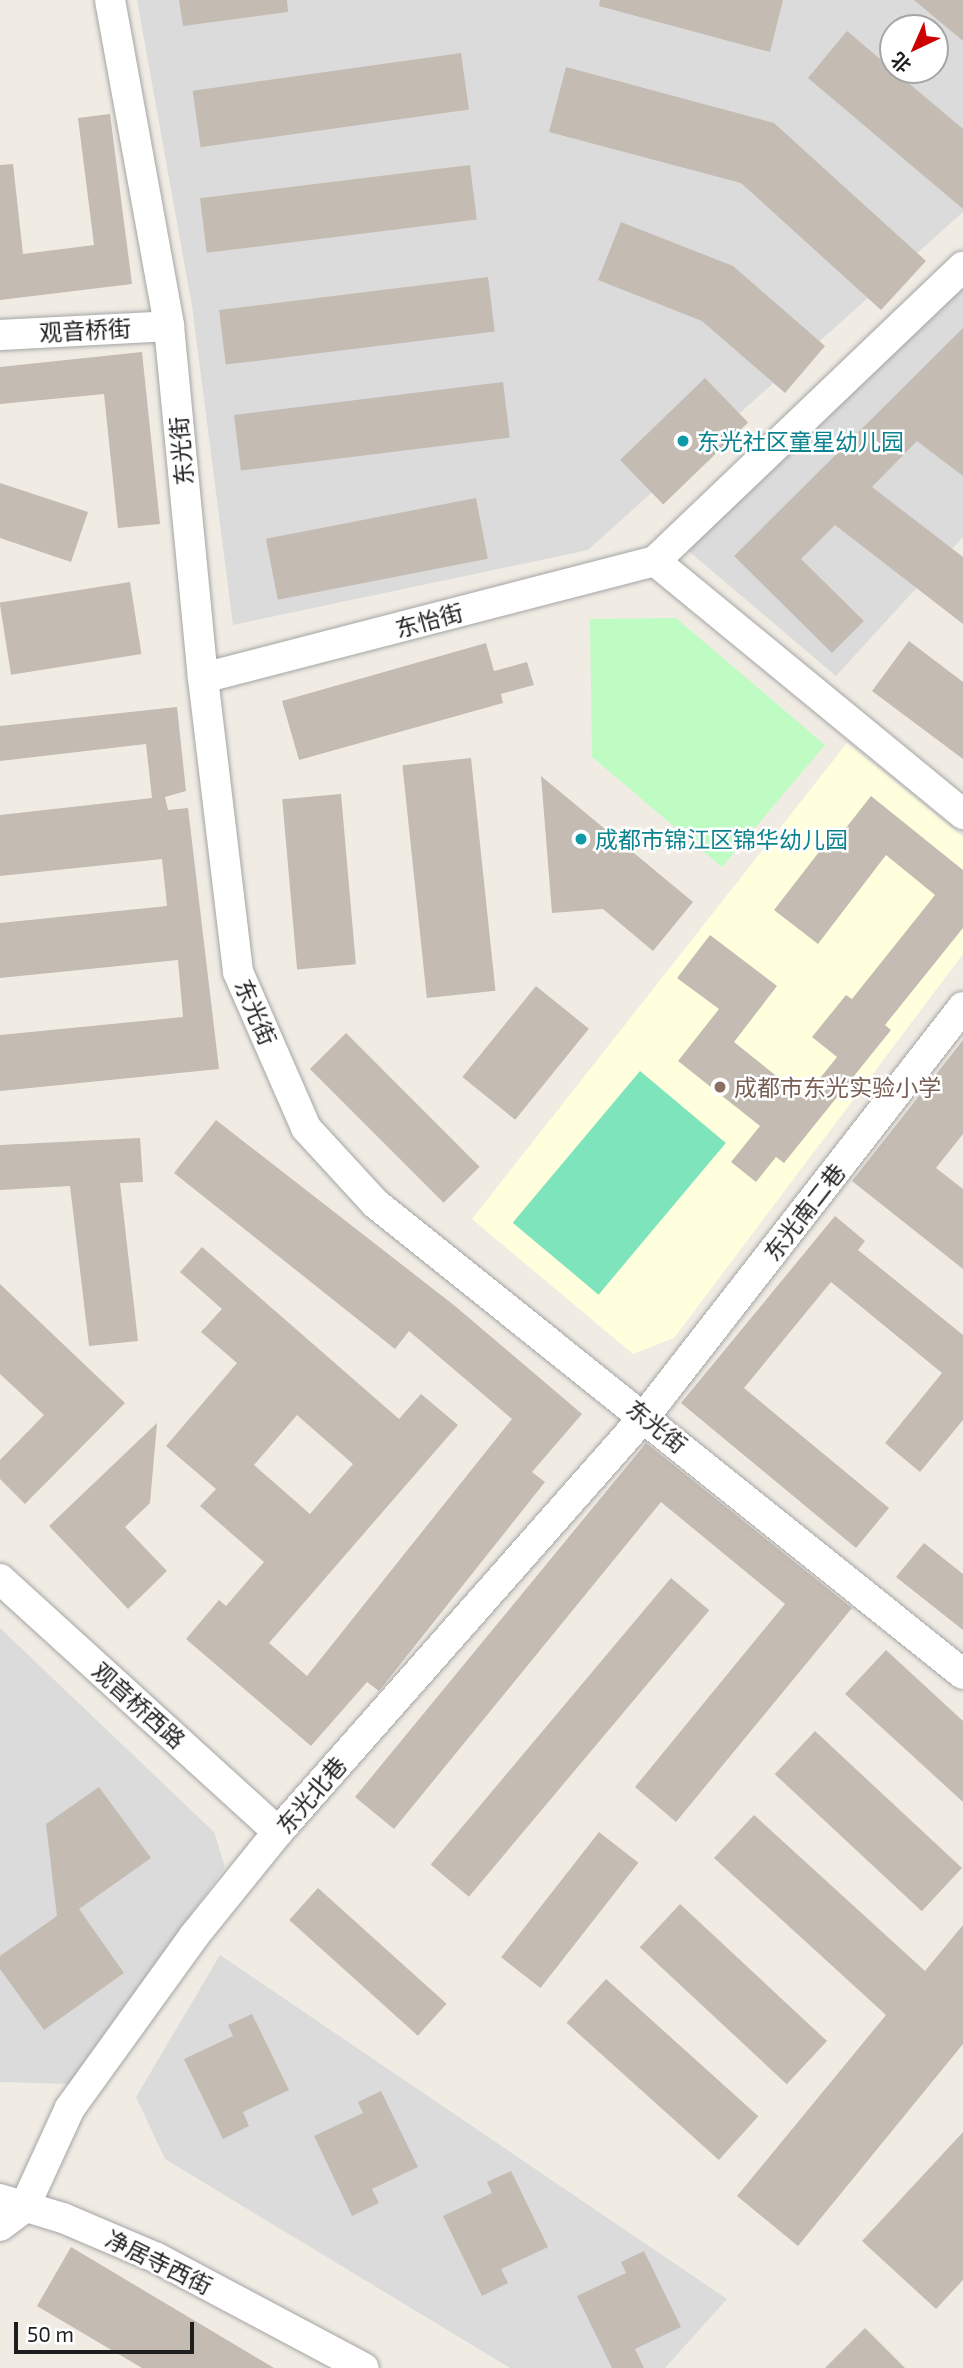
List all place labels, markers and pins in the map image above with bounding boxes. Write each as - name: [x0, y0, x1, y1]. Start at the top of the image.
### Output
- place label: 东光社区童星幼儿园: [697, 427, 904, 455]
- marker: 东光社区童星幼儿园: [675, 433, 691, 449]
- place label: 成都市锦江区锦华幼儿园: [595, 825, 848, 853]
- marker: 成都市锦江区锦华幼儿园: [573, 831, 589, 847]
- place label: 成都市东光实验小学: [734, 1073, 941, 1101]
- marker: 成都市东光实验小学: [712, 1079, 728, 1095]

